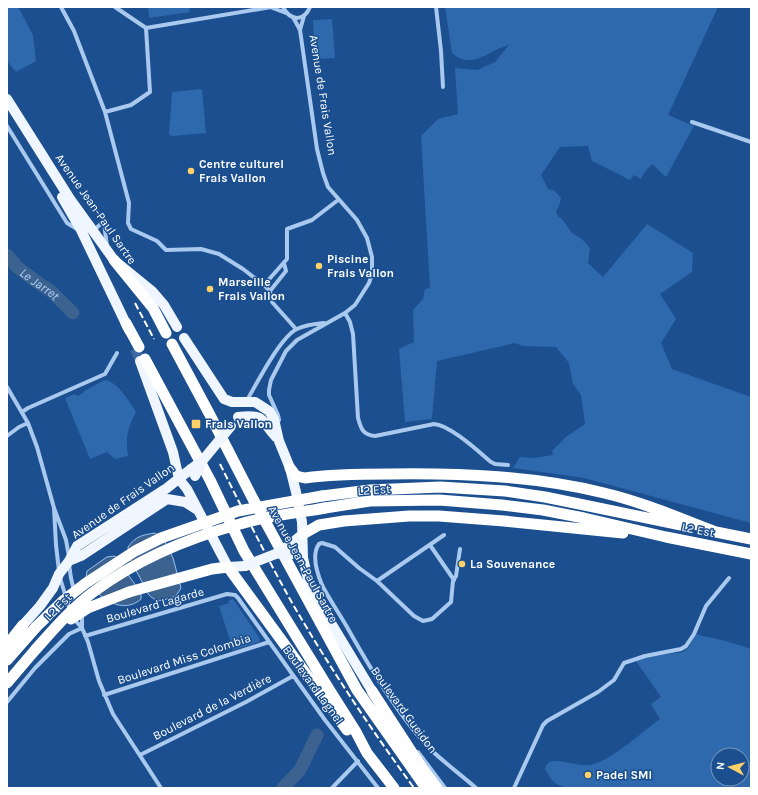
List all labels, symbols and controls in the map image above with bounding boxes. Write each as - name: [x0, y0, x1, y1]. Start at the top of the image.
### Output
- street label: Avenue de Frais Vallon: [307, 34, 339, 156]
- street label: Avenue Jean-Paul Sartre: [53, 151, 139, 267]
- place label: Centre culturel Frais Vallon: [199, 157, 284, 185]
- marker: Centre culturel Frais Vallon: [186, 166, 196, 176]
- place label: Piscine Frais Vallon: [327, 252, 394, 280]
- marker: Piscine Frais Vallon: [314, 261, 324, 271]
- water label: Le Jarret: [17, 265, 63, 303]
- place label: Marseille Frais Vallon: [218, 275, 285, 303]
- marker: Marseille Frais Vallon: [205, 284, 215, 294]
- place label: Frais Vallon: [205, 417, 272, 431]
- marker: Frais Vallon: [190, 418, 202, 430]
- street label: Avenue de Frais Vallon: [69, 460, 177, 542]
- street label: L2 Est: [357, 482, 391, 498]
- street label: Avenue Jean-Paul Sartre: [265, 503, 341, 625]
- street label: L2 Est: [680, 520, 716, 540]
- place label: La Souvenance: [470, 557, 555, 571]
- marker: La Souvenance: [457, 559, 467, 569]
- street label: Boulevard Lagarde: [105, 584, 205, 626]
- street label: L2 Est: [41, 590, 75, 624]
- street label: Boulevard Miss Colombia: [116, 631, 252, 687]
- street label: Boulevard Lagnel: [280, 643, 346, 727]
- street label: Boulevard Gueidon: [368, 664, 440, 756]
- street label: Boulevard de la Verdière: [151, 671, 273, 743]
- north arrow: [710, 747, 750, 787]
- text: N: [714, 761, 728, 771]
- place label: Padel SMI: [596, 768, 652, 782]
- marker: Padel SMI: [583, 770, 593, 780]

